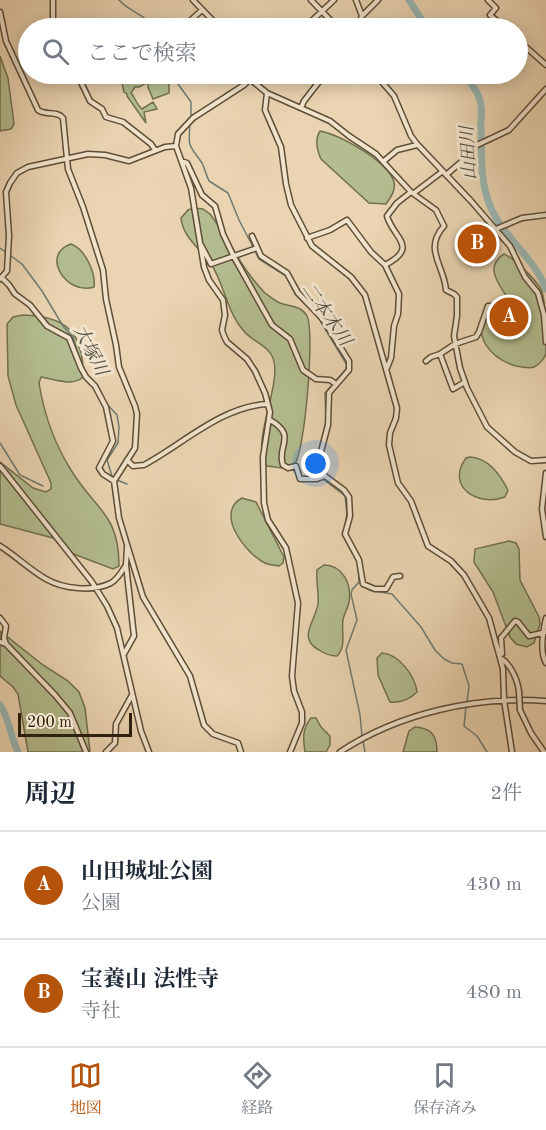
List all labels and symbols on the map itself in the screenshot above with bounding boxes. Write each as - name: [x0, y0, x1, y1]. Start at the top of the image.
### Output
- water label: 山田川: [457, 124, 479, 180]
- pin: B: [458, 222, 496, 266]
- water label: 二本木川: [298, 279, 357, 351]
- pin: A: [490, 294, 528, 340]
- water label: 大塚川: [70, 321, 113, 380]
- your location: [301, 449, 330, 478]
- scale bar: [18, 710, 132, 738]

